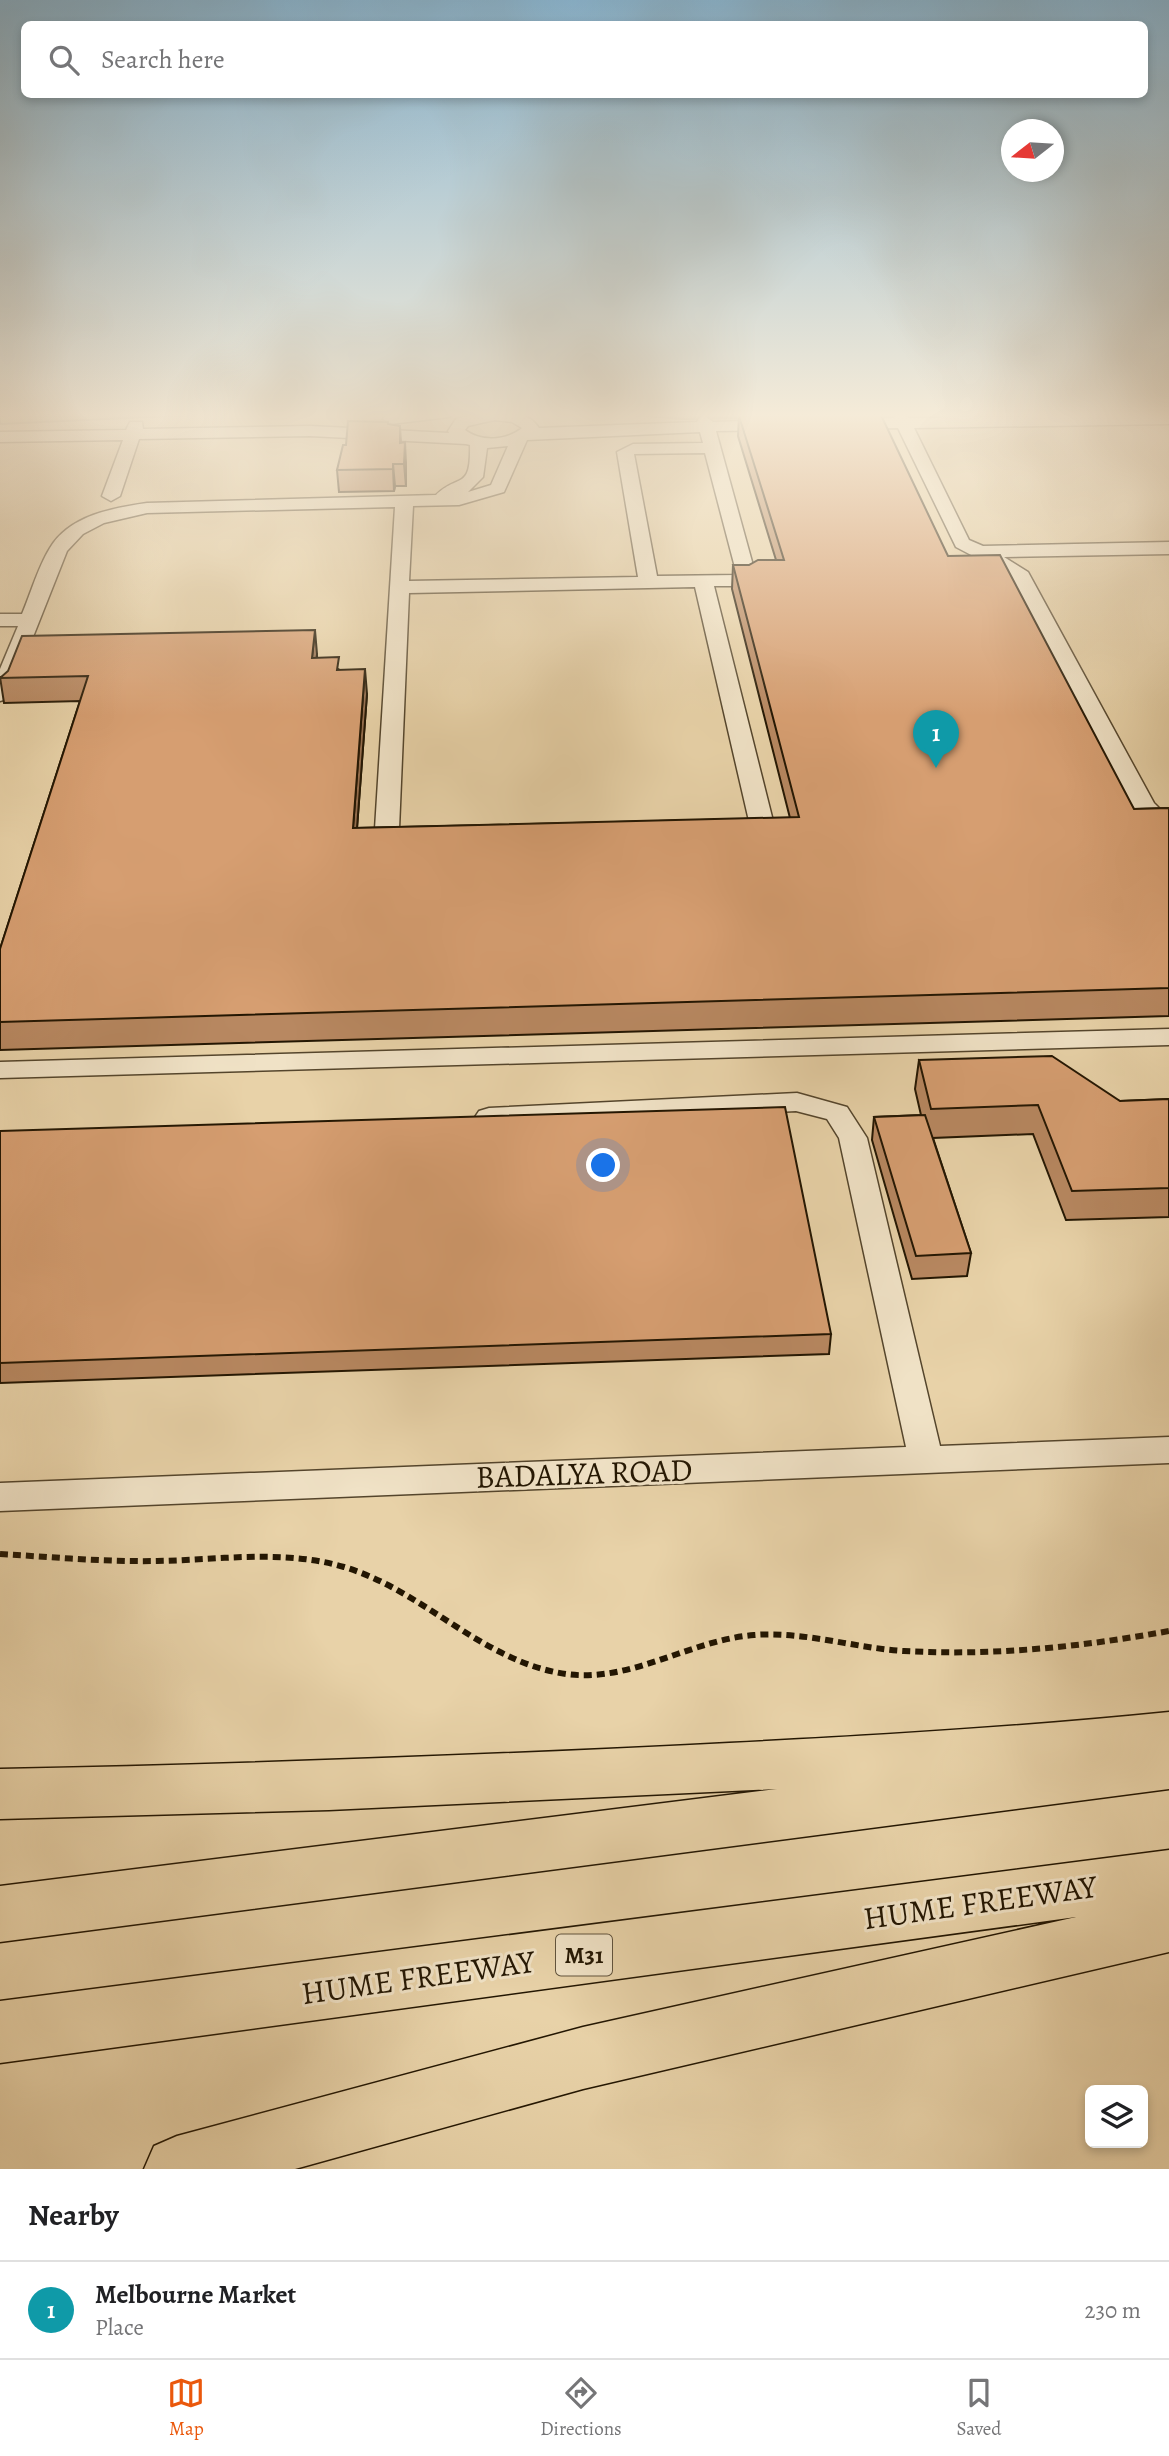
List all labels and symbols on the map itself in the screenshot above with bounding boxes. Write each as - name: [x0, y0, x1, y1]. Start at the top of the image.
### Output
- north arrow: [1001, 119, 1064, 182]
- pin: 1: [913, 710, 959, 768]
- your location: [586, 1148, 620, 1182]
- street label: BADALYA ROAD: [475, 1447, 693, 1499]
- street label: HUME FREEWAY: [861, 1864, 1100, 1940]
- road number: M31: [556, 1934, 612, 1976]
- street label: HUME FREEWAY: [299, 1939, 538, 2015]

